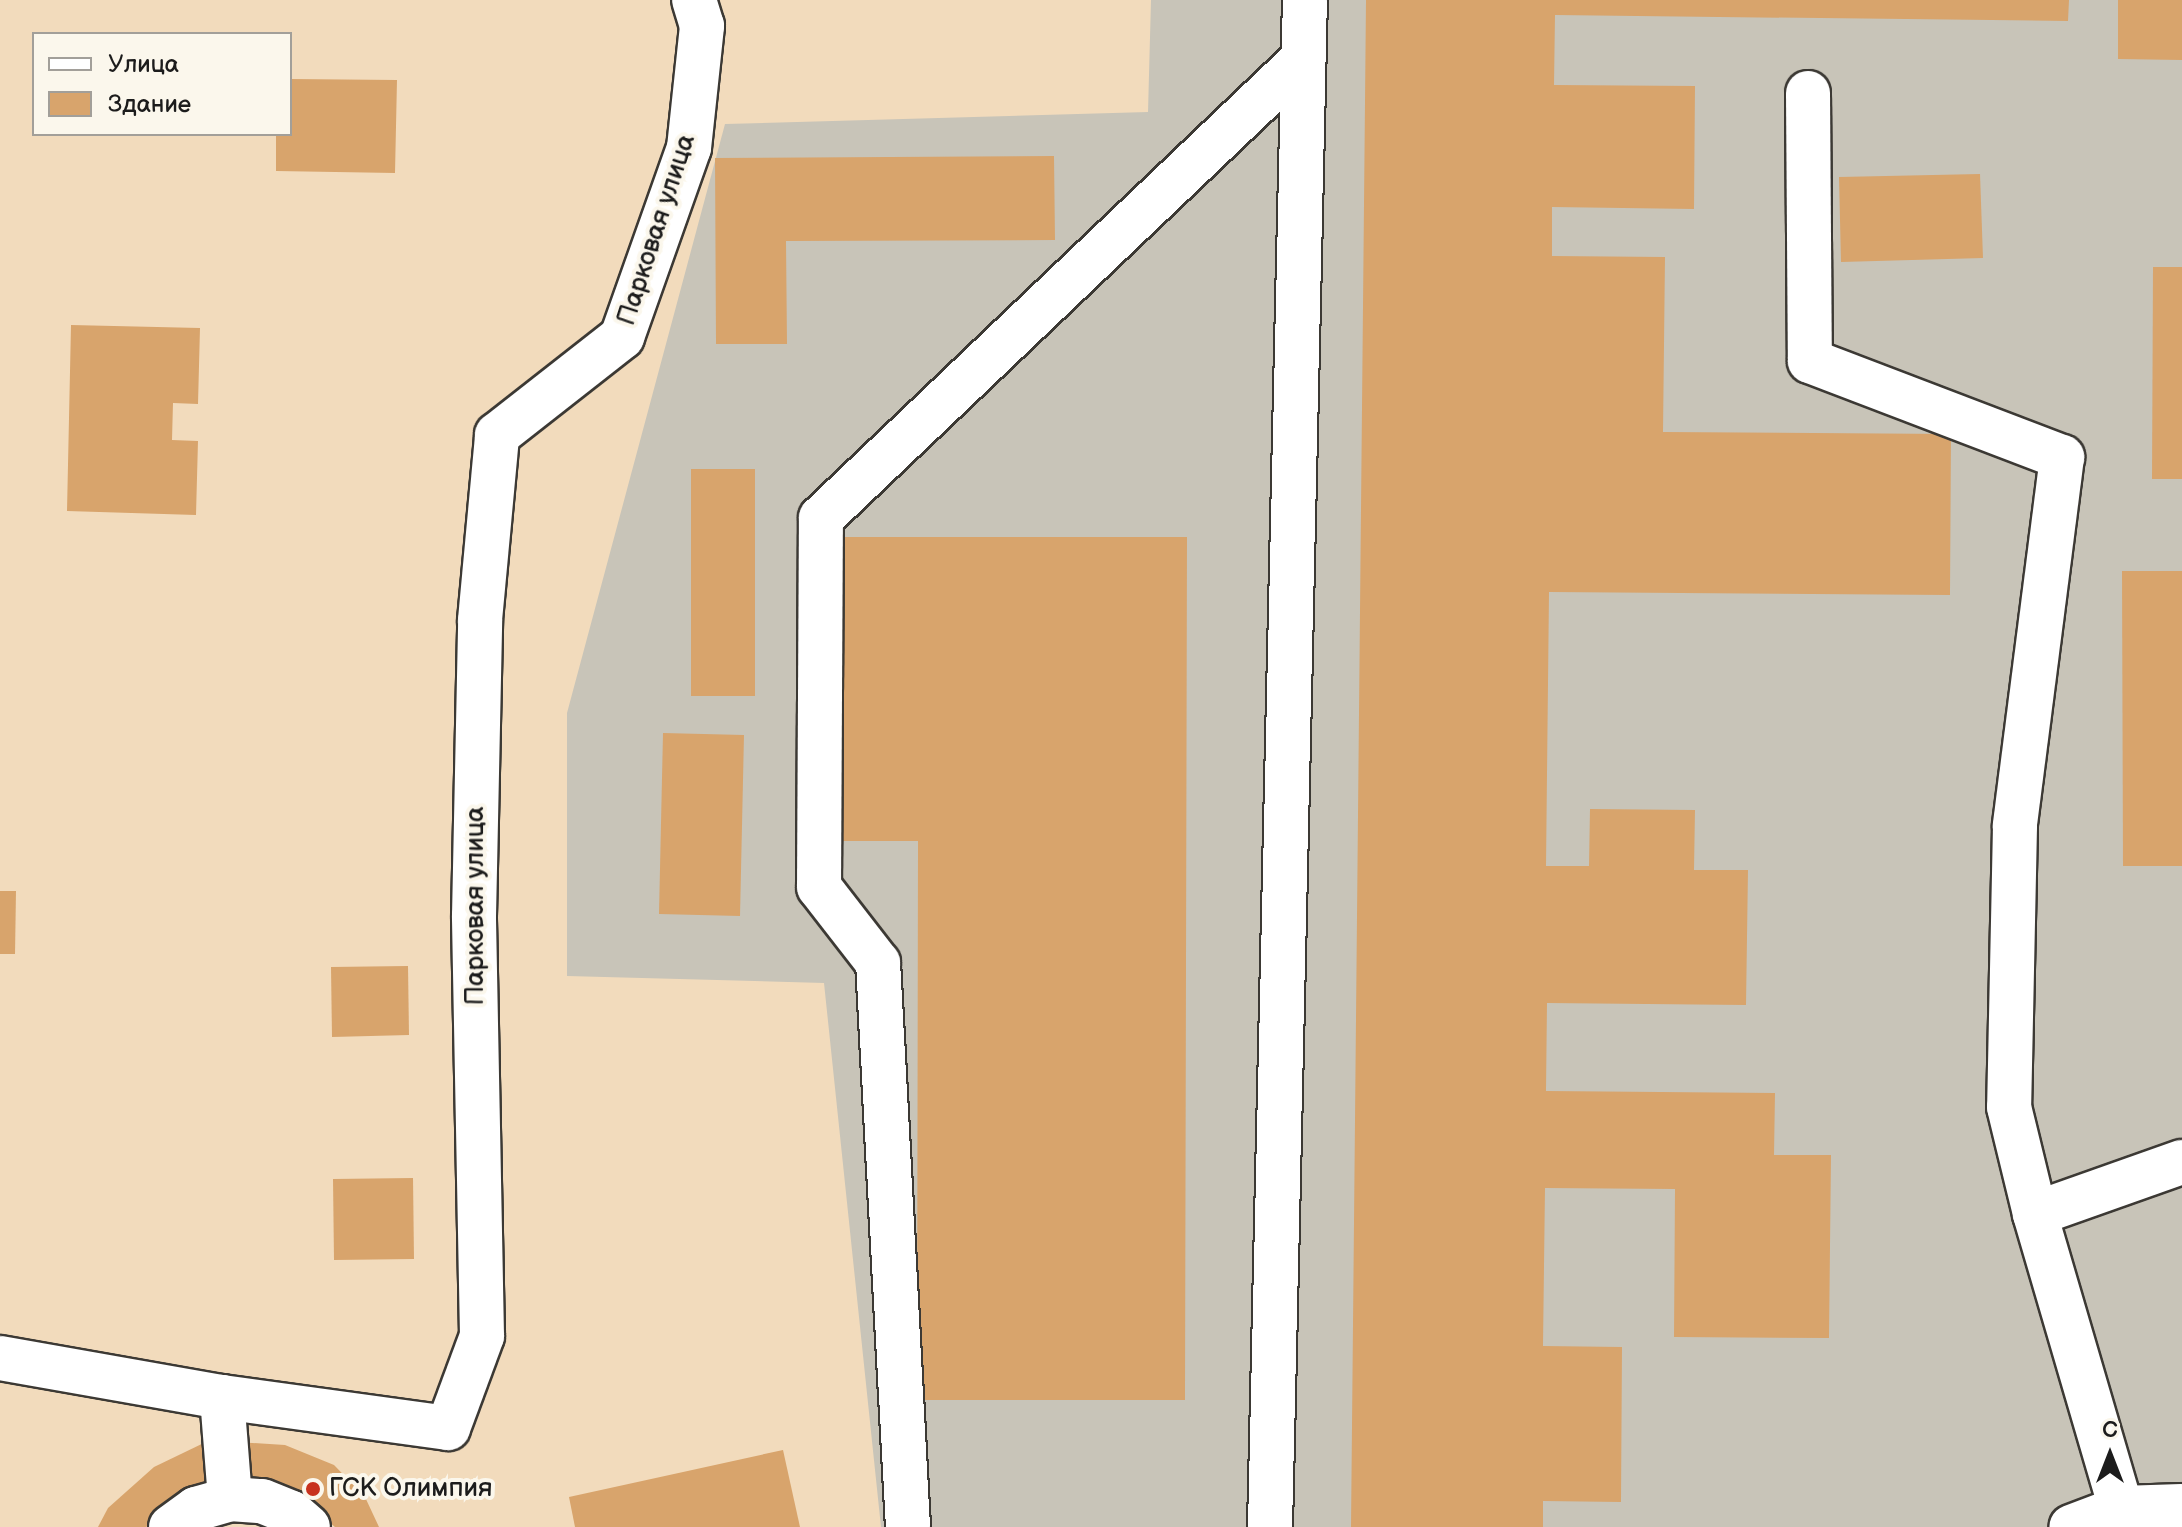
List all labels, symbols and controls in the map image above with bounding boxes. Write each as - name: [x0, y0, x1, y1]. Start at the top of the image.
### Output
- legend: [32, 32, 292, 136]
- text: Улица: [108, 50, 179, 79]
- text: Здание: [108, 90, 191, 119]
- street label: Парковая улица: [611, 131, 703, 329]
- street label: Парковая улица: [460, 807, 492, 1005]
- north arrow: [2070, 1415, 2150, 1495]
- text: С: [2102, 1417, 2118, 1444]
- place label: ГСК Олимпия: [329, 1473, 492, 1505]
- marker: ГСК Олимпия: [304, 1480, 322, 1498]

